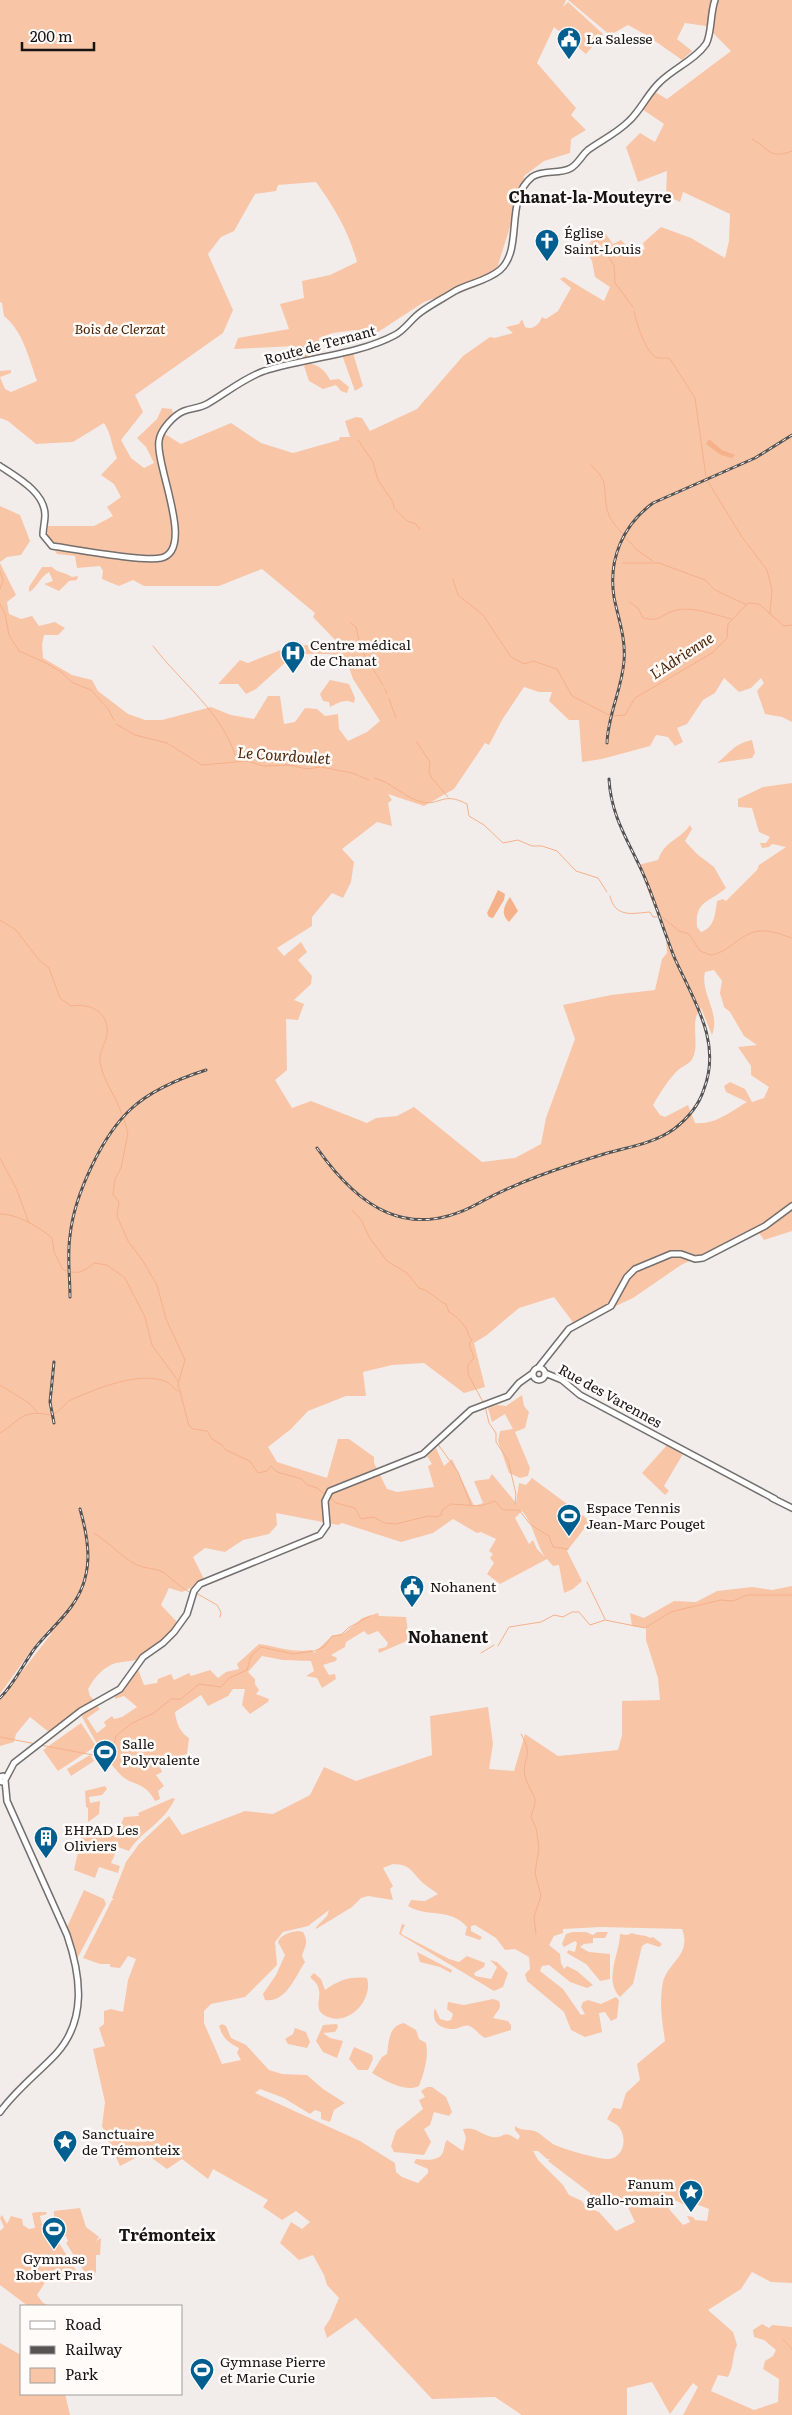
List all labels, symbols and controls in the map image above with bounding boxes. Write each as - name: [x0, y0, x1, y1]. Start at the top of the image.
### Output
- scale bar: [22, 20, 95, 52]
- text: 200 m: [30, 24, 73, 47]
- public building icon: La Salesse: [556, 26, 582, 60]
- place label: La Salesse: [586, 28, 653, 48]
- district label: Chanat-la-Mouteyre: [508, 184, 672, 208]
- place label: Église Saint-Louis: [564, 222, 641, 258]
- church icon: Église Saint-Louis: [534, 228, 560, 262]
- park label: Bois de Clerzat: [74, 318, 166, 338]
- street label: Route de Ternant: [262, 319, 378, 369]
- water label: L'Adrienne: [645, 625, 718, 684]
- place label: Centre médical de Chanat: [310, 634, 411, 670]
- hospital icon: Centre médical de Chanat: [280, 640, 306, 674]
- water label: Le Courdoulet: [237, 740, 331, 769]
- street label: Rue des Varennes: [555, 1358, 666, 1432]
- place label: Espace Tennis Jean-Marc Pouget: [586, 1497, 706, 1533]
- sports icon: Espace Tennis Jean-Marc Pouget: [556, 1503, 582, 1537]
- public building icon: Nohanent: [399, 1574, 425, 1608]
- place label: Nohanent: [430, 1576, 497, 1596]
- district label: Nohanent: [408, 1624, 488, 1648]
- place label: Salle Polyvalente: [122, 1733, 200, 1769]
- sports icon: Salle Polyvalente: [92, 1739, 118, 1773]
- place label: EHPAD Les Oliviers: [64, 1819, 138, 1855]
- building icon: EHPAD Les Oliviers: [33, 1825, 59, 1859]
- place label: Sanctuaire de Trémonteix: [82, 2123, 180, 2159]
- place icon: Sanctuaire de Trémonteix: [52, 2129, 78, 2163]
- place label: Fanum gallo-romain: [587, 2173, 674, 2209]
- place icon: Fanum gallo-romain: [678, 2179, 704, 2213]
- sports icon: Gymnase Robert Pras: [41, 2216, 67, 2250]
- district label: Trémonteix: [119, 2222, 216, 2246]
- place label: Gymnase Robert Pras: [16, 2248, 93, 2284]
- legend: [20, 2305, 182, 2395]
- text: Road: [65, 2312, 101, 2335]
- text: Railway: [65, 2337, 123, 2360]
- place label: Gymnase Pierre et Marie Curie: [220, 2351, 325, 2387]
- sports icon: Gymnase Pierre et Marie Curie: [189, 2357, 215, 2391]
- text: Park: [65, 2362, 99, 2385]

